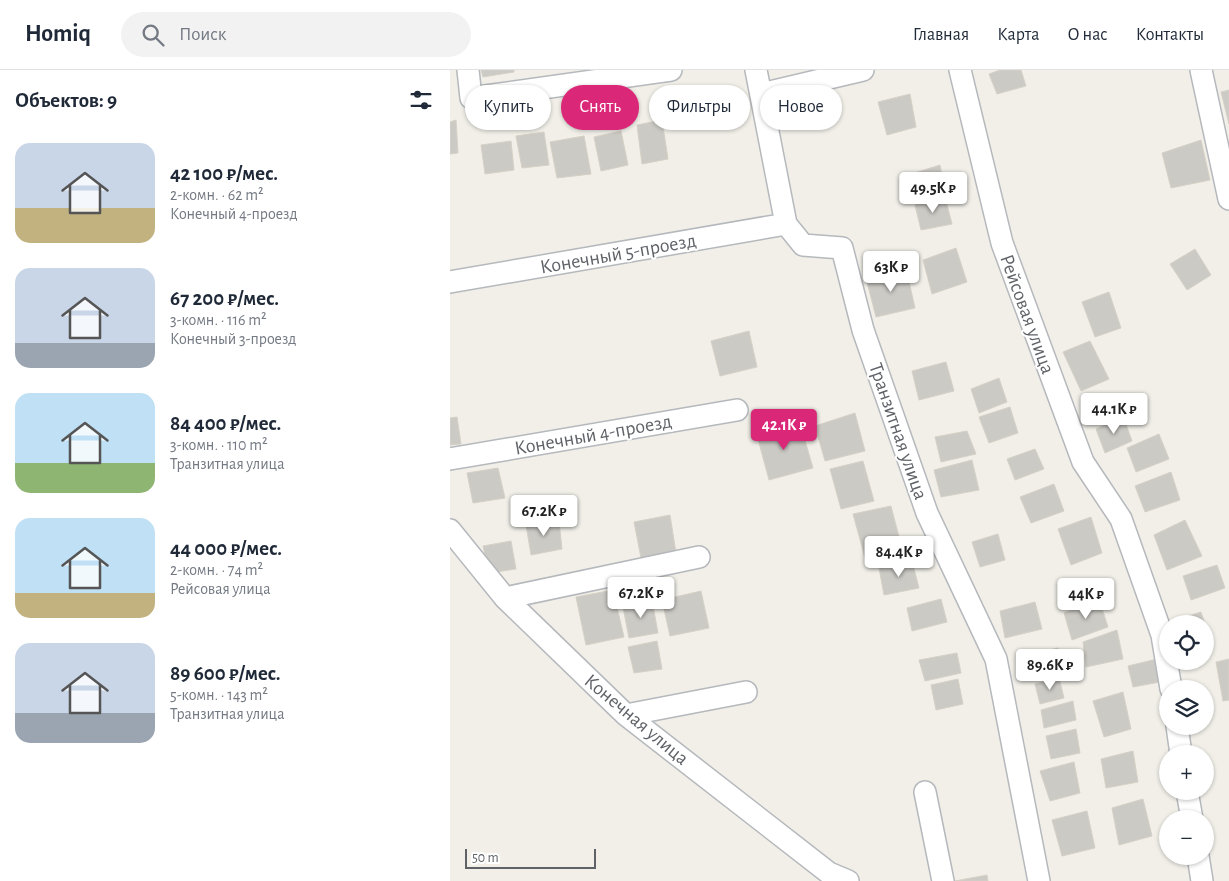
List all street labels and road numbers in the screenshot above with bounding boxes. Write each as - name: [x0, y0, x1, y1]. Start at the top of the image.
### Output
- street label: Конечный 5-проезд: [539, 230, 698, 278]
- street label: Рейсовая улица: [996, 252, 1058, 377]
- street label: Транзитная улица: [865, 360, 931, 502]
- street label: Конечный 4-проезд: [513, 411, 673, 459]
- street label: Конечная улица: [580, 670, 692, 769]

